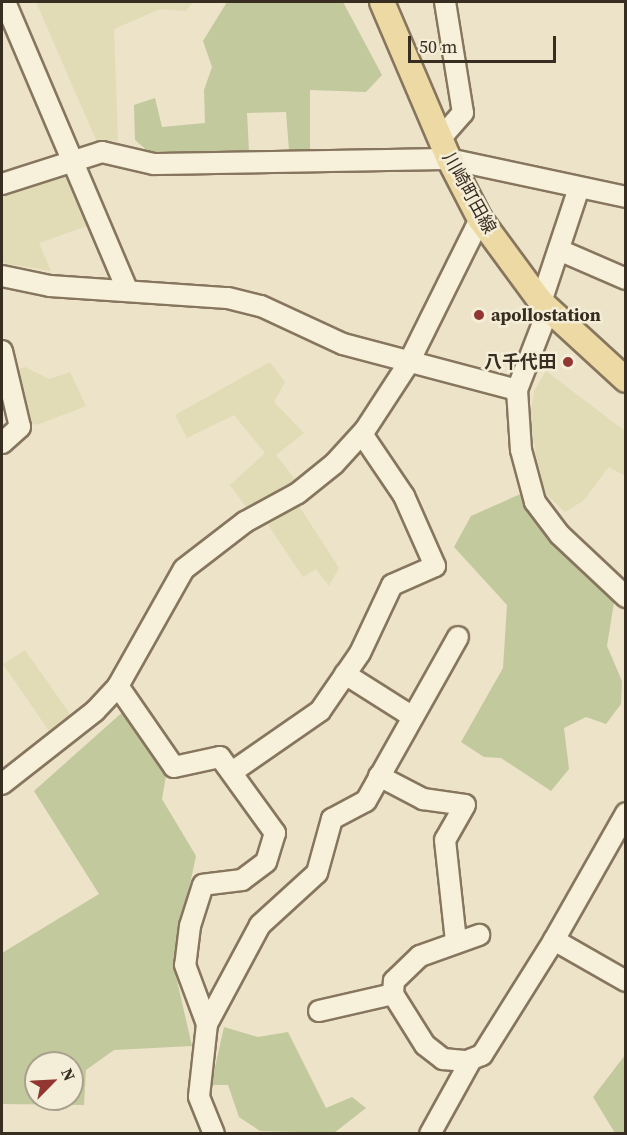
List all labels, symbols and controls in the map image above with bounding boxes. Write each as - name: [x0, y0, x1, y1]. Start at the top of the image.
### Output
- scale bar: [411, 24, 560, 62]
- text: 50 m: [419, 34, 457, 59]
- street label: 川崎町田線: [438, 148, 500, 238]
- place label: apollostation: [491, 304, 601, 326]
- marker: apollostation: [472, 308, 486, 322]
- place label: 八千代田: [484, 351, 556, 373]
- marker: 八千代田: [561, 355, 575, 369]
- north arrow: [24, 1051, 84, 1111]
- text: N: [56, 1065, 81, 1084]

